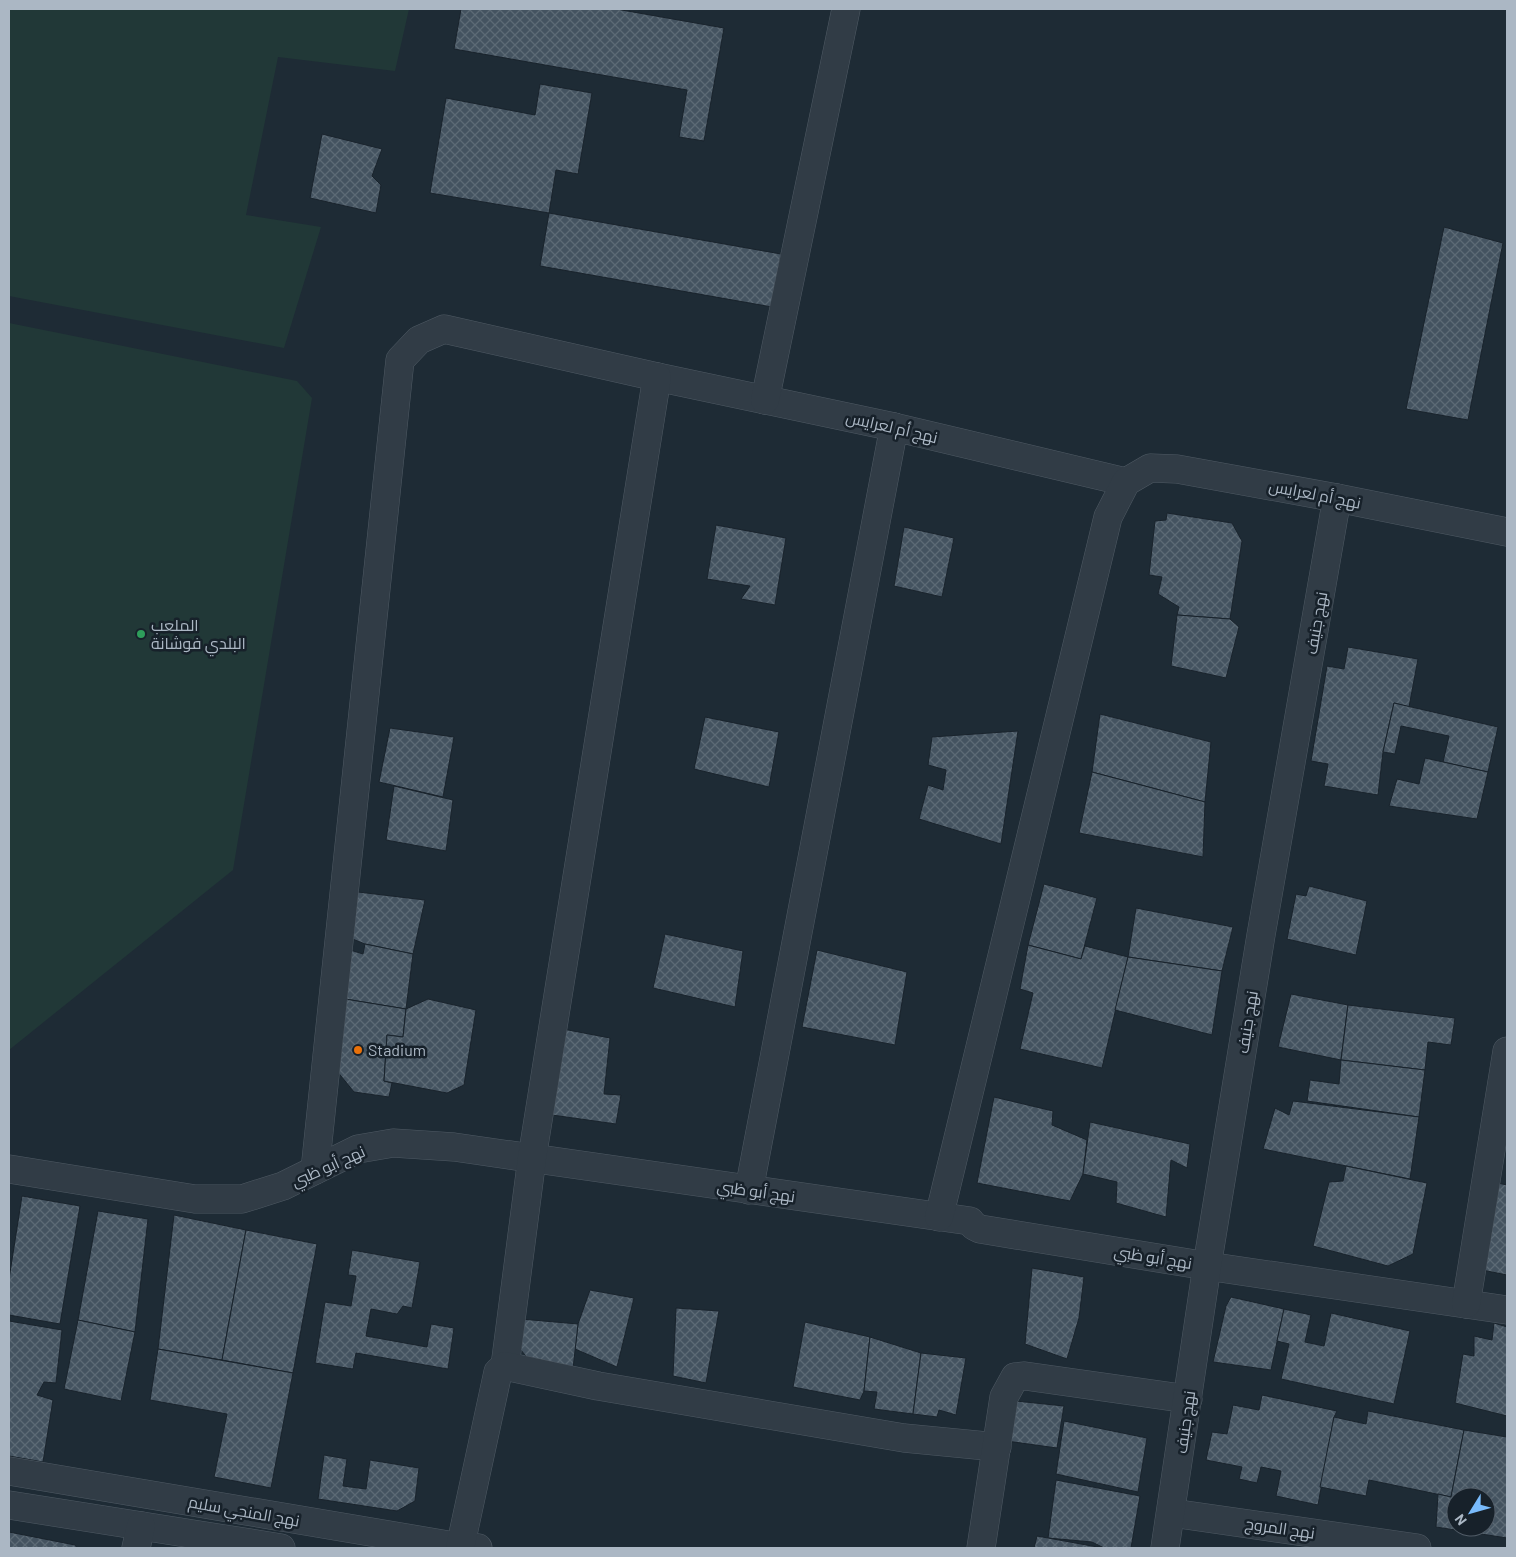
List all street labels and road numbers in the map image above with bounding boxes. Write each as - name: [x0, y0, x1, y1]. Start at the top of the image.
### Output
- street label: نهج أم لعرايس: [844, 407, 940, 449]
- street label: نهج أم لعرايس: [1267, 475, 1363, 515]
- street label: نهج جنيف: [1301, 590, 1333, 656]
- street label: نهج جنيف: [1232, 989, 1264, 1055]
- street label: نهج أبو ظبي: [288, 1141, 370, 1195]
- street label: نهج أبو ظبي: [715, 1176, 796, 1210]
- street label: نهج أبو ظبي: [1112, 1241, 1193, 1277]
- street label: نهج جنيف: [1171, 1389, 1201, 1455]
- street label: نهج المنجي سليم: [186, 1491, 301, 1535]
- street label: نهج المروج: [1243, 1513, 1316, 1545]

